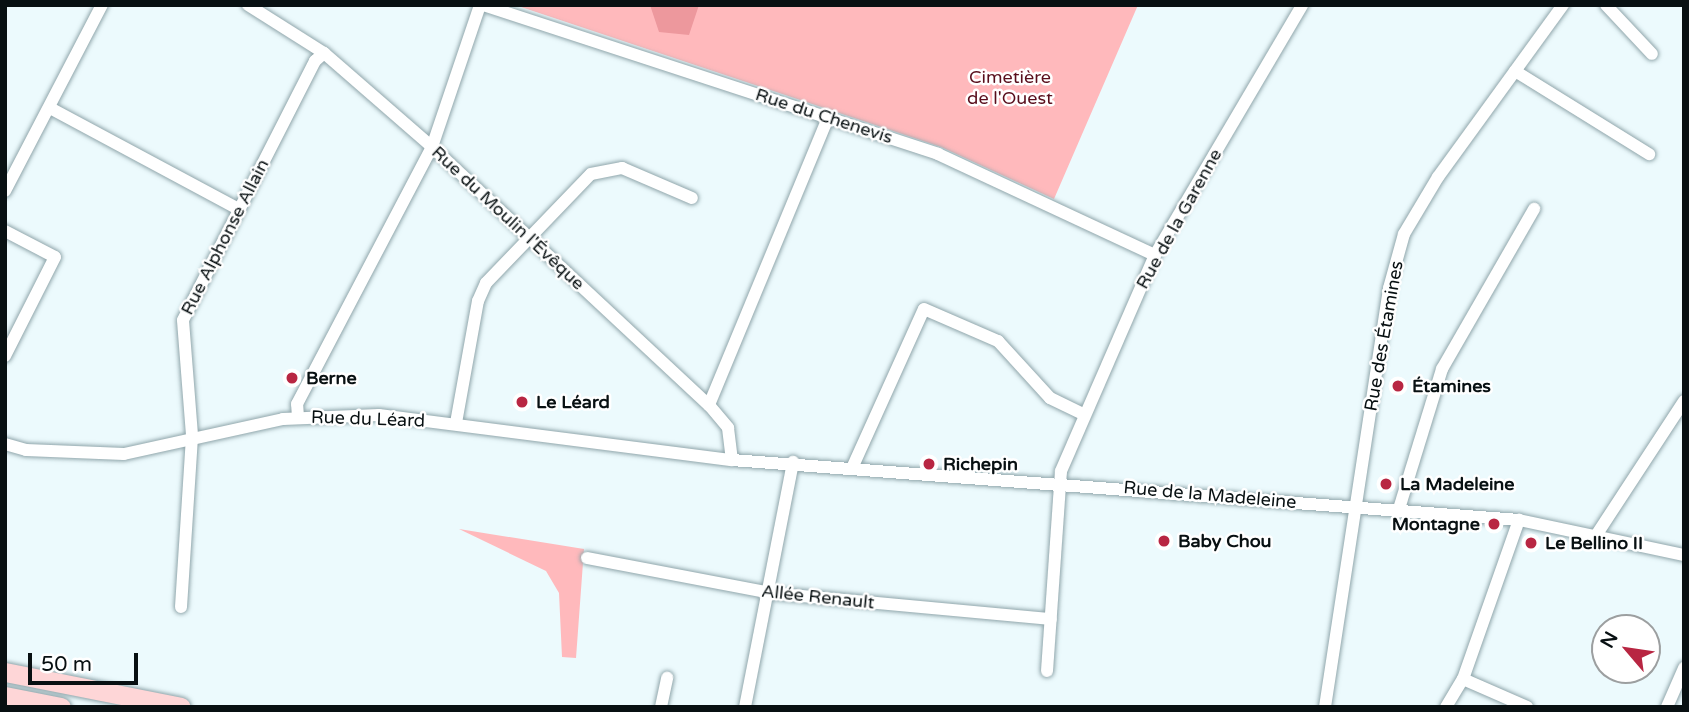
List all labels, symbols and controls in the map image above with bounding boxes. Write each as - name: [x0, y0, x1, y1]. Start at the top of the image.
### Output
- park label: Cimetière de l'Ouest: [967, 67, 1053, 110]
- street label: Rue du Chenevis: [753, 84, 895, 148]
- street label: Rue du Moulin l'Évêque: [427, 142, 589, 294]
- street label: Rue de la Garenne: [1132, 145, 1226, 293]
- street label: Rue Alphonse Allain: [176, 155, 274, 319]
- street label: Rue des Étamines: [1360, 259, 1408, 413]
- place label: Berne: [306, 367, 357, 389]
- marker: Berne: [284, 370, 300, 386]
- place label: Étamines: [1412, 375, 1491, 397]
- marker: Étamines: [1390, 378, 1406, 394]
- place label: Le Léard: [536, 391, 610, 413]
- marker: Le Léard: [514, 394, 530, 410]
- street label: Rue du Léard: [311, 406, 425, 432]
- place label: Richepin: [943, 453, 1018, 475]
- marker: Richepin: [921, 456, 937, 472]
- place label: La Madeleine: [1400, 473, 1515, 495]
- marker: La Madeleine: [1378, 476, 1394, 492]
- street label: Rue de la Madeleine: [1123, 477, 1297, 513]
- place label: Montagne: [1392, 513, 1480, 535]
- marker: Montagne: [1486, 516, 1502, 532]
- place label: Baby Chou: [1178, 530, 1272, 552]
- place label: Le Bellino II: [1545, 532, 1643, 554]
- marker: Baby Chou: [1156, 533, 1172, 549]
- marker: Le Bellino II: [1523, 535, 1539, 551]
- street label: Allée Renault: [760, 580, 876, 614]
- north arrow: [1591, 614, 1661, 684]
- text: N: [1596, 628, 1623, 652]
- scale bar: [32, 638, 142, 682]
- text: 50 m: [41, 652, 92, 677]

